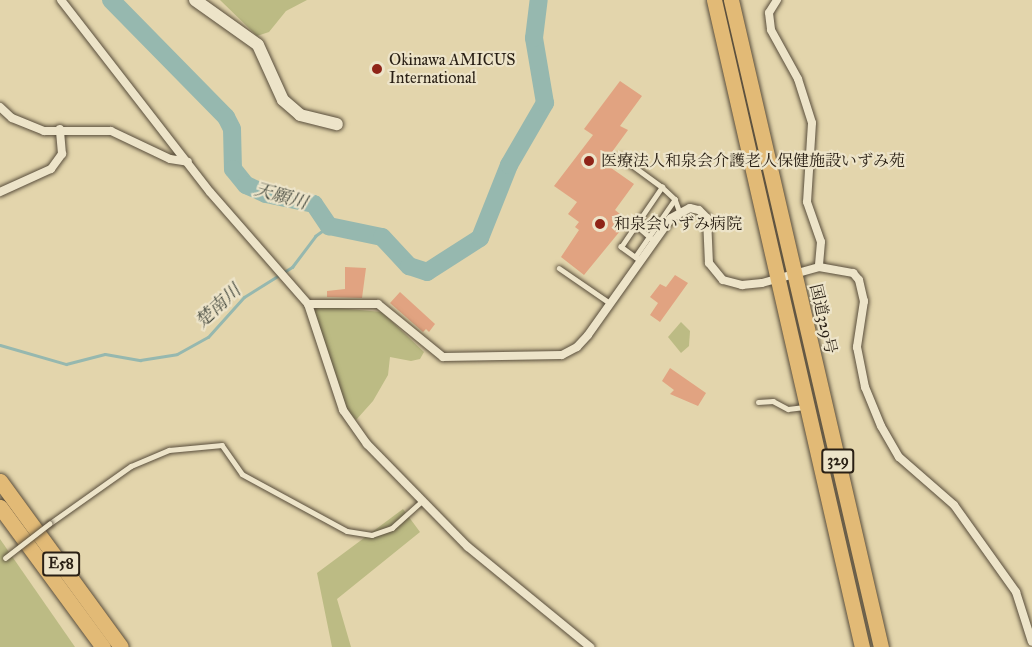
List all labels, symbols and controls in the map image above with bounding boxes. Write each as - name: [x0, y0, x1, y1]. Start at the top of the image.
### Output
- place label: Okinawa AMICUS International: [389, 50, 515, 88]
- marker: Okinawa AMICUS International: [370, 62, 384, 76]
- place label: 医療法人和泉会介護老人保健施設いずみ苑: [601, 151, 905, 171]
- marker: 医療法人和泉会介護老人保健施設いずみ苑: [582, 154, 596, 168]
- water label: 天願川: [252, 178, 310, 214]
- place label: 和泉会いずみ病院: [614, 214, 742, 234]
- marker: 和泉会いずみ病院: [591, 215, 609, 233]
- water label: 楚南川: [191, 280, 245, 332]
- street label: 国道329号: [806, 282, 840, 356]
- road number: 329: [820, 449, 856, 473]
- road number: E58: [42, 552, 80, 576]

